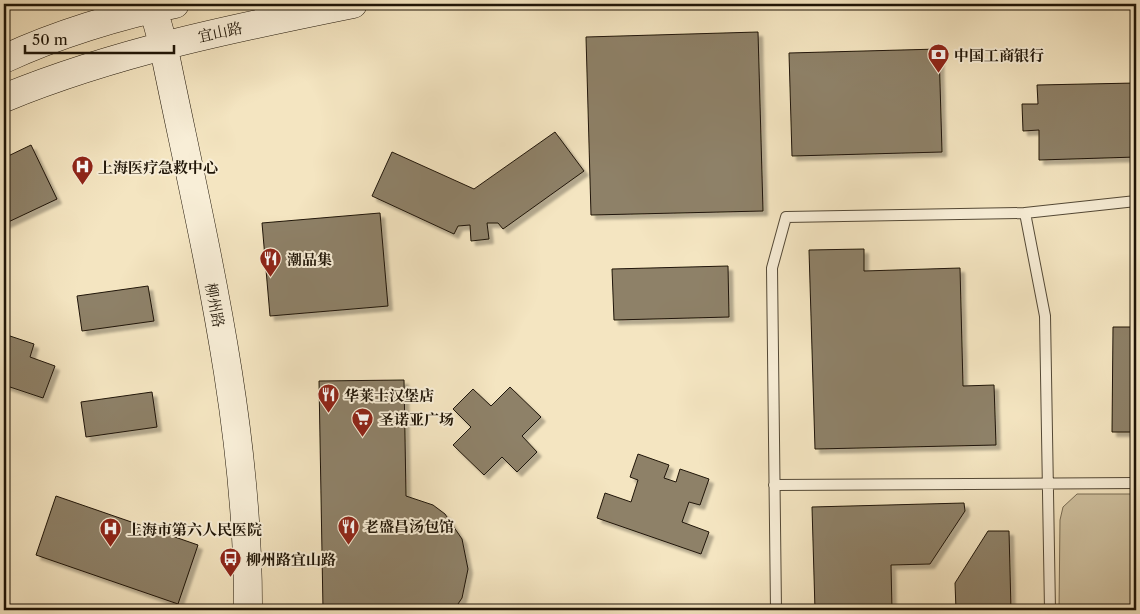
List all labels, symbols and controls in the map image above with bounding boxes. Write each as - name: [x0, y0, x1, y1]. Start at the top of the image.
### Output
- street label: 宜山路: [196, 18, 244, 46]
- scale bar: [25, 22, 174, 54]
- text: 50 m: [32, 30, 68, 49]
- bank icon: 中国工商银行: [926, 43, 950, 74]
- place label: 中国工商银行: [954, 46, 1044, 65]
- hospital icon: 上海医疗急救中心: [70, 155, 94, 186]
- place label: 上海医疗急救中心: [98, 158, 218, 177]
- restaurant icon: 潮品集: [259, 247, 283, 278]
- place label: 潮品集: [287, 250, 332, 269]
- street label: 柳州路: [201, 281, 229, 329]
- restaurant icon: 华莱士汉堡店: [316, 383, 340, 414]
- place label: 华莱士汉堡店: [344, 386, 434, 405]
- supermarket icon: 圣诺亚广场: [351, 407, 375, 438]
- place label: 圣诺亚广场: [379, 410, 454, 429]
- restaurant icon: 老盛昌汤包馆: [336, 514, 360, 545]
- hospital icon: 上海市第六人民医院: [99, 517, 123, 548]
- place label: 老盛昌汤包馆: [364, 517, 454, 536]
- place label: 上海市第六人民医院: [127, 520, 262, 539]
- bus stop icon: 柳州路宜山路: [218, 547, 242, 578]
- place label: 柳州路宜山路: [246, 550, 336, 569]

